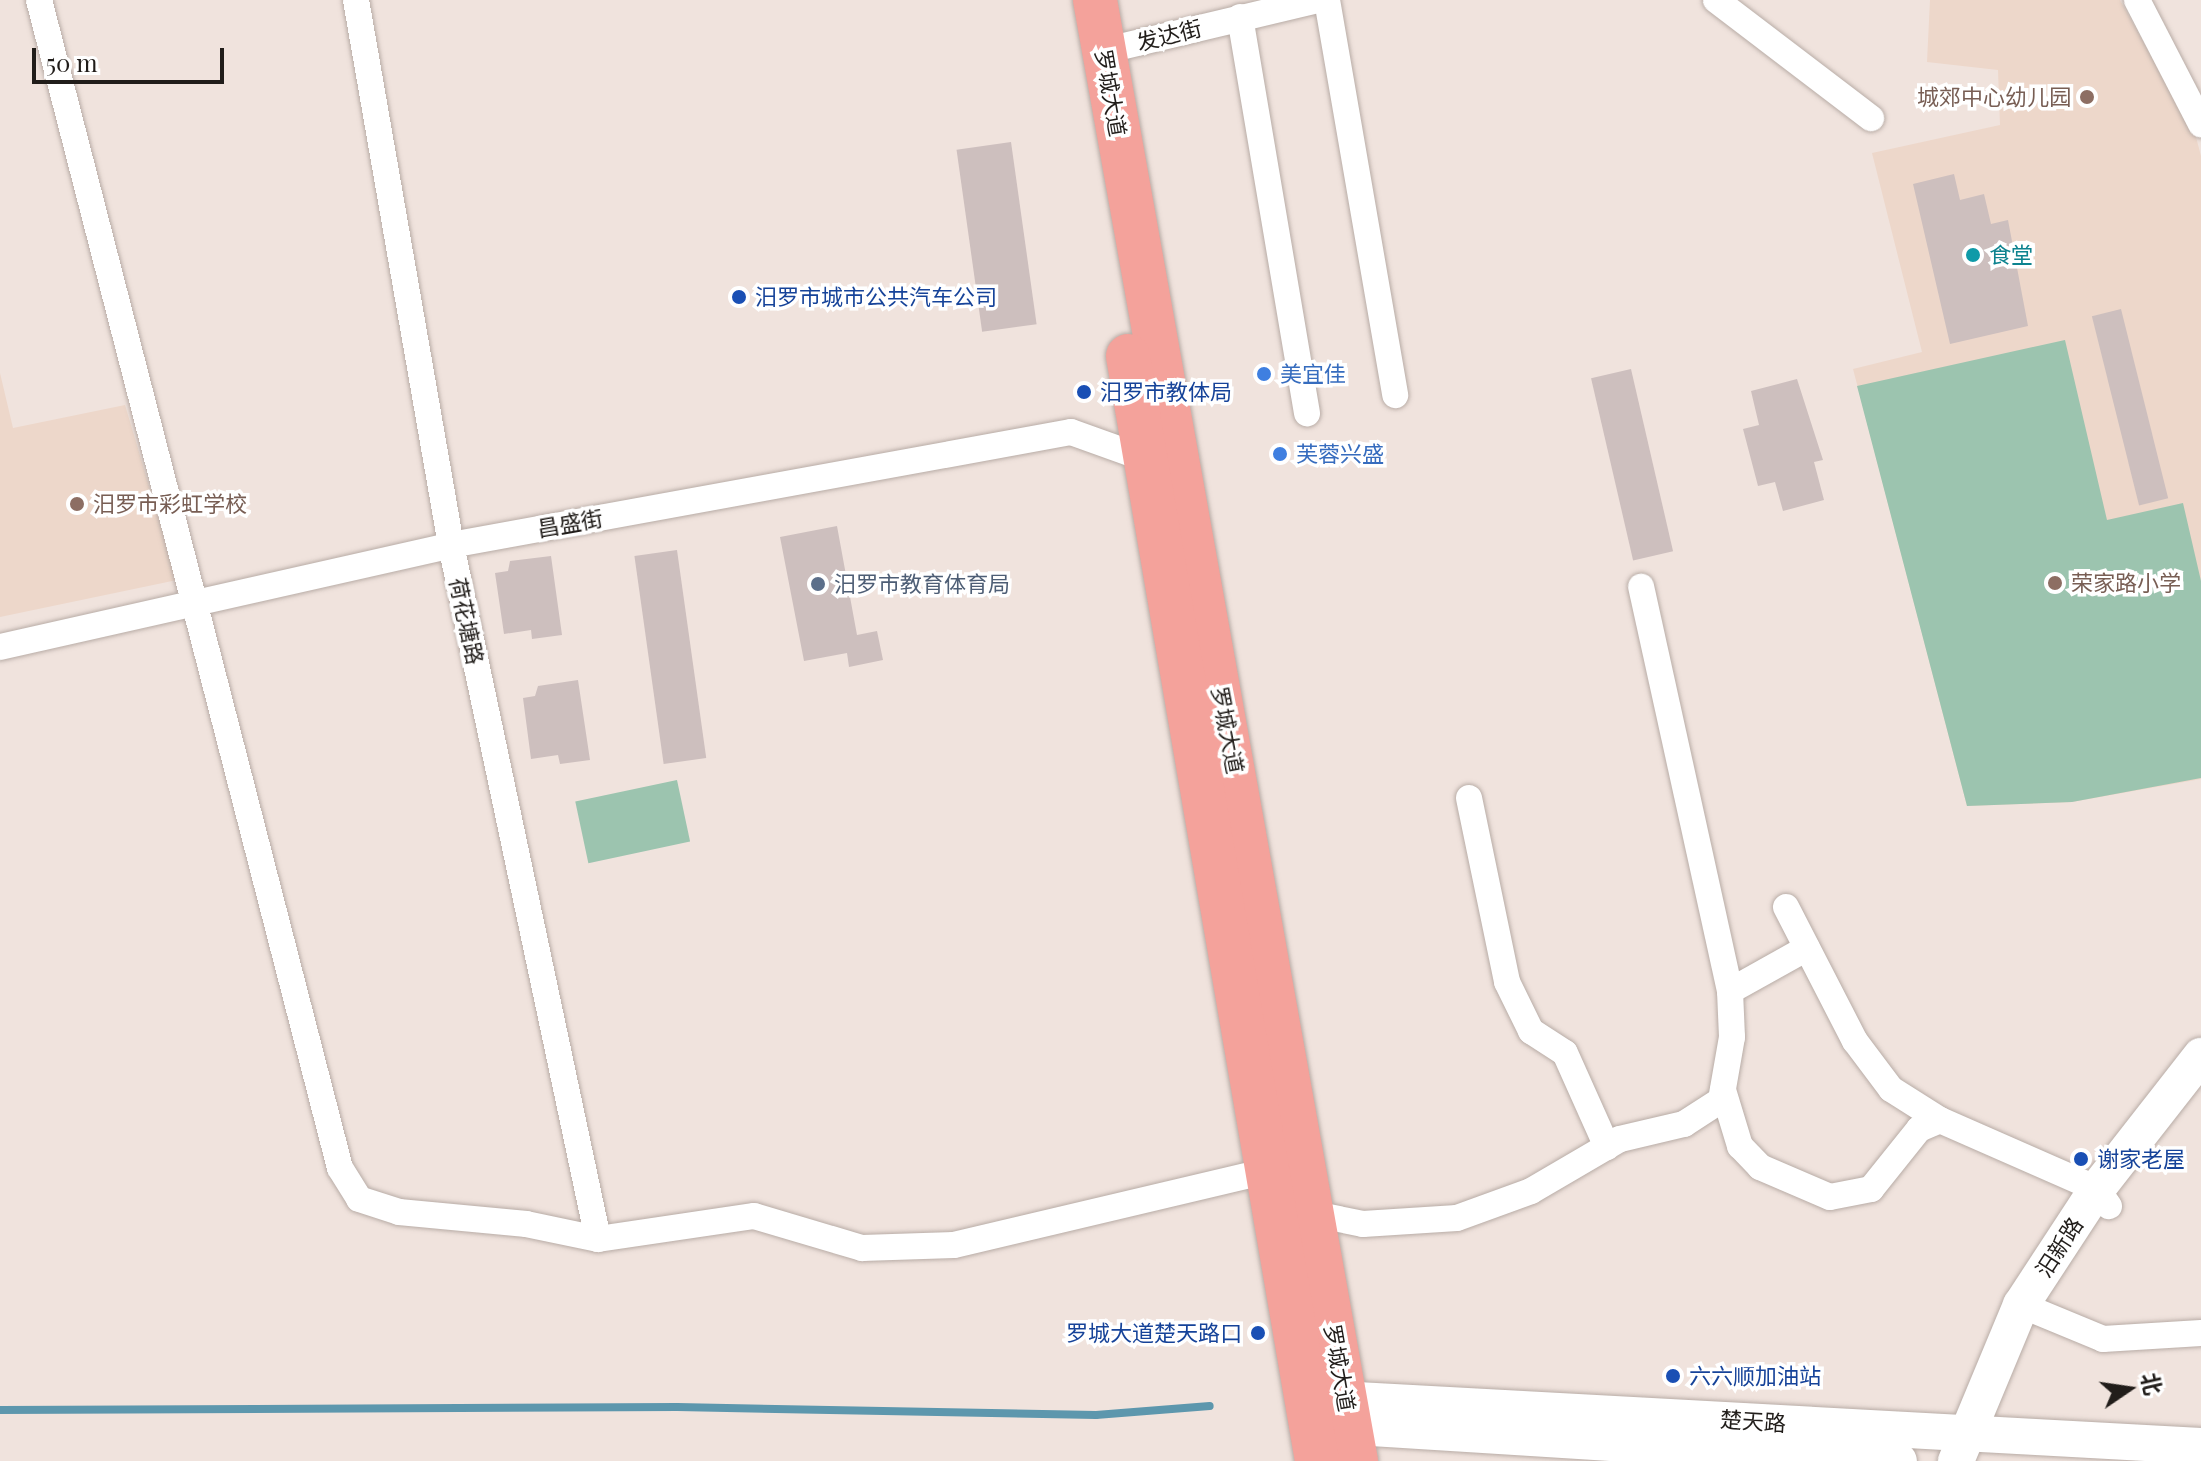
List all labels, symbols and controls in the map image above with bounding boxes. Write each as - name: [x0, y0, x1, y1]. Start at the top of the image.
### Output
- street label: 发达街: [1134, 14, 1204, 56]
- scale bar: [36, 32, 228, 82]
- text: 50 m: [46, 46, 98, 78]
- street label: 罗城大道: [1090, 47, 1132, 139]
- place label: 城郊中心幼儿园: [1917, 84, 2071, 110]
- marker: 城郊中心幼儿园: [2078, 88, 2096, 106]
- place label: 食堂: [1989, 242, 2033, 268]
- marker: 食堂: [1964, 246, 1982, 264]
- place label: 汨罗市城市公共汽车公司: [755, 284, 997, 310]
- marker: 汨罗市城市公共汽车公司: [730, 288, 748, 306]
- place label: 美宜佳: [1280, 361, 1346, 387]
- marker: 美宜佳: [1255, 365, 1273, 383]
- place label: 汨罗市教体局: [1100, 379, 1232, 405]
- marker: 汨罗市教体局: [1075, 383, 1093, 401]
- place label: 芙蓉兴盛: [1296, 441, 1384, 467]
- marker: 芙蓉兴盛: [1271, 445, 1289, 463]
- place label: 汨罗市彩虹学校: [93, 491, 247, 517]
- marker: 汨罗市彩虹学校: [68, 495, 86, 513]
- street label: 昌盛街: [535, 504, 605, 542]
- place label: 荣家路小学: [2071, 570, 2181, 596]
- place label: 汨罗市教育体育局: [834, 571, 1010, 597]
- marker: 荣家路小学: [2046, 574, 2064, 592]
- street label: 荷花塘路: [445, 575, 489, 667]
- marker: 汨罗市教育体育局: [809, 575, 827, 593]
- street label: 罗城大道: [1207, 684, 1249, 776]
- place label: 谢家老屋: [2097, 1146, 2185, 1172]
- marker: 谢家老屋: [2072, 1150, 2090, 1168]
- street label: 汨新路: [2030, 1212, 2088, 1282]
- place label: 罗城大道楚天路口: [1066, 1320, 1242, 1346]
- street label: 罗城大道: [1319, 1322, 1361, 1414]
- marker: 罗城大道楚天路口: [1249, 1324, 1267, 1342]
- north arrow: [2089, 1349, 2169, 1429]
- place label: 六六顺加油站: [1689, 1363, 1821, 1389]
- marker: 六六顺加油站: [1664, 1367, 1682, 1385]
- text: 北: [2135, 1369, 2169, 1398]
- street label: 楚天路: [1719, 1406, 1787, 1436]

